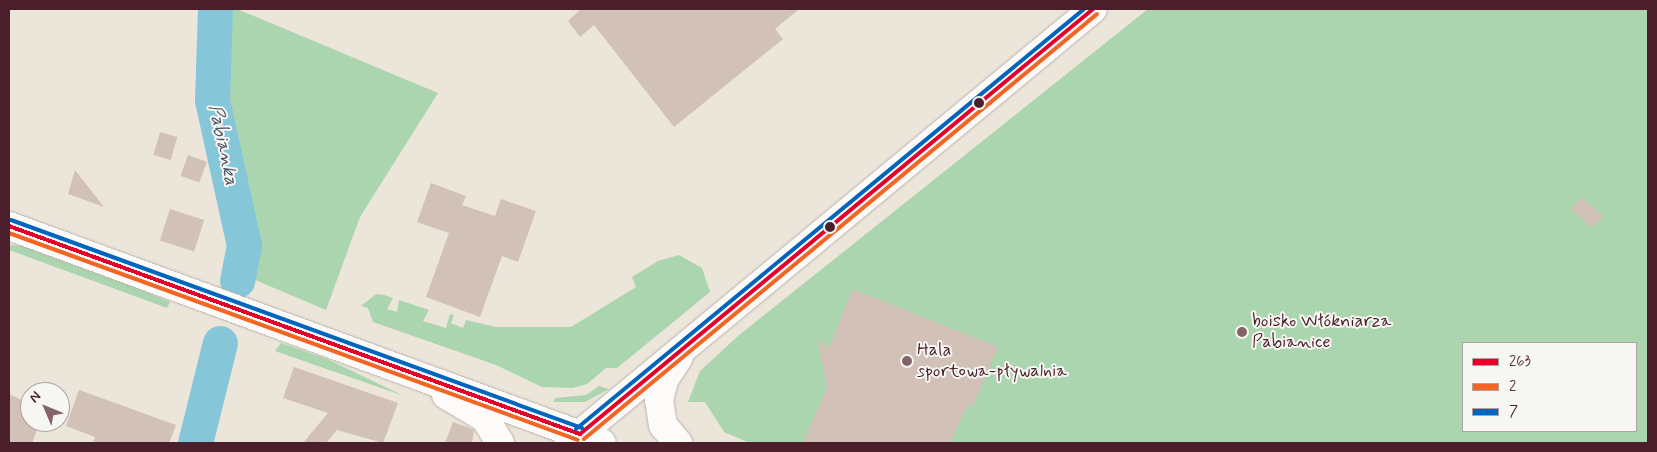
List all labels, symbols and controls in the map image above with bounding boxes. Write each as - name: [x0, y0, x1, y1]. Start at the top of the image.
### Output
- unlabelled marker: [974, 98, 984, 108]
- water label: Pabianka: [203, 103, 243, 187]
- unlabelled marker: [825, 222, 835, 232]
- place label: boisko Włókniarza Pabianice: [1252, 311, 1391, 354]
- marker: boisko Włókniarza Pabianice: [1236, 326, 1248, 338]
- place label: Hala sportowa-pływalnia: [917, 340, 1067, 382]
- legend: [1462, 342, 1637, 432]
- text: 263: [1509, 352, 1531, 372]
- marker: Hala sportowa-pływalnia: [901, 355, 913, 367]
- text: 2: [1509, 377, 1516, 397]
- north arrow: [20, 382, 70, 432]
- text: N: [25, 387, 45, 407]
- text: 7: [1509, 402, 1518, 422]

